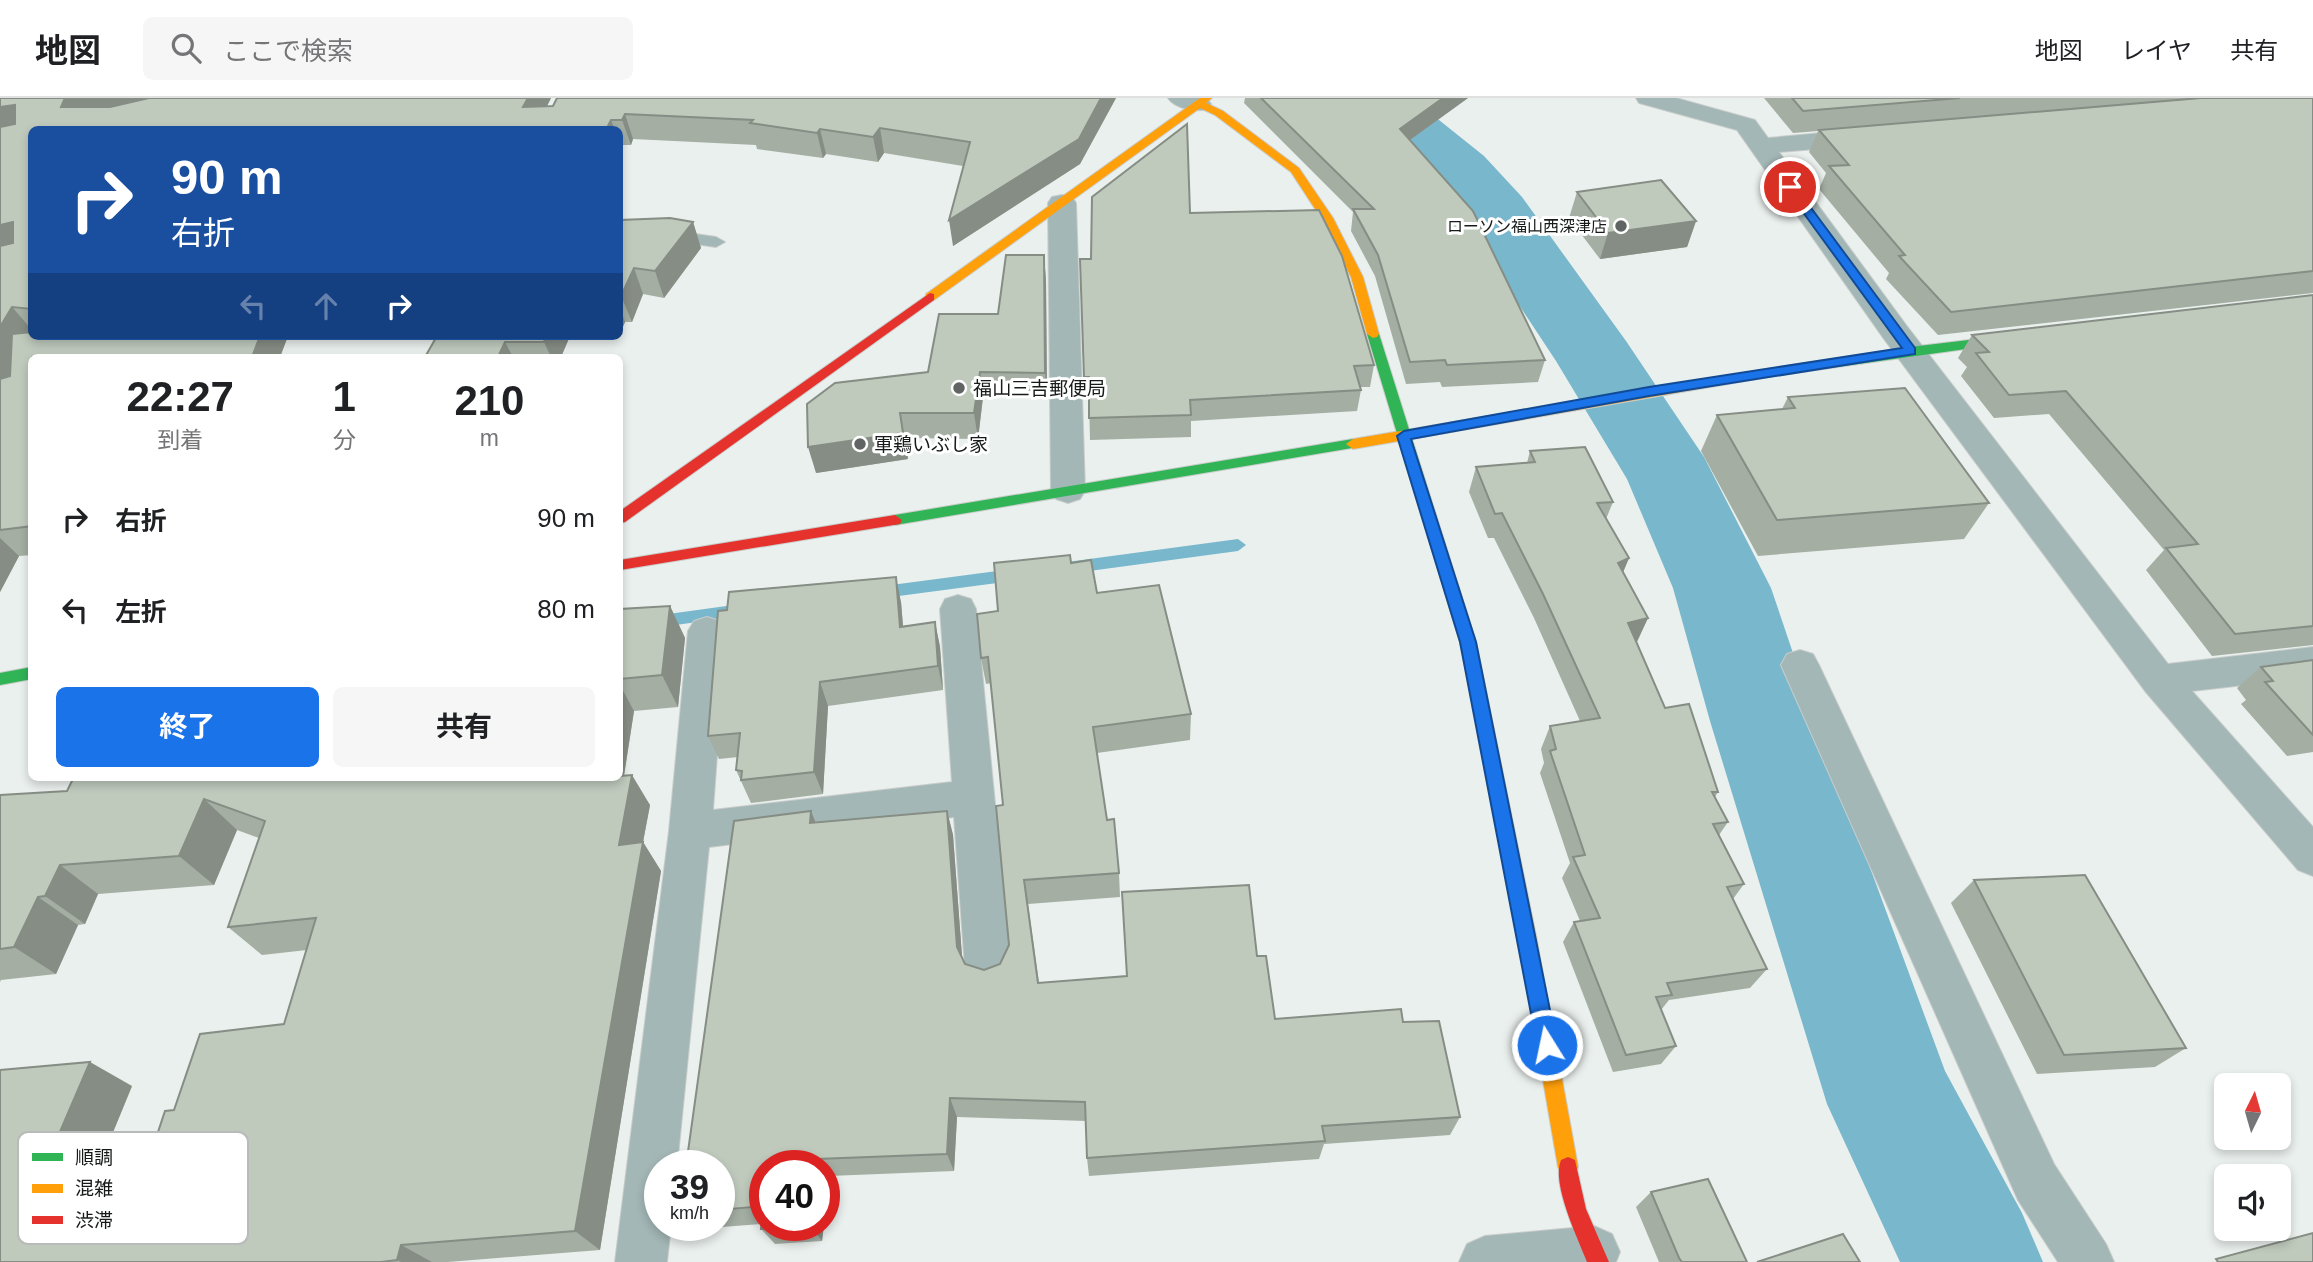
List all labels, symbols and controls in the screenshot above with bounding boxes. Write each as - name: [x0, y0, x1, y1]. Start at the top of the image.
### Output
- search box: [143, 17, 633, 80]
- icon: search: [167, 29, 205, 67]
- text: 地図: [35, 32, 101, 69]
- text: ここで検索: [223, 36, 353, 66]
- text: 地図: [2035, 37, 2083, 64]
- text: レイヤ: [2121, 37, 2192, 64]
- text: 共有: [2230, 37, 2278, 64]
- text: 90 m: [171, 150, 283, 204]
- icon: right: [56, 154, 147, 245]
- pin: [1760, 157, 1820, 217]
- icon: arrive: [1771, 168, 1809, 206]
- text: 右折: [171, 215, 235, 251]
- place label: ローソン福山西深津店: [1447, 218, 1607, 235]
- marker: ローソン福山西深津店: [1613, 218, 1629, 234]
- icon: left: [234, 287, 272, 325]
- icon: ahead: [307, 287, 345, 325]
- icon: right: [380, 287, 418, 325]
- text: 22:27: [127, 373, 234, 420]
- text: 1: [332, 373, 356, 420]
- text: 210: [454, 377, 524, 424]
- place label: 福山三吉郵便局: [973, 378, 1106, 399]
- marker: 福山三吉郵便局: [951, 380, 967, 396]
- text: m: [480, 425, 499, 451]
- text: 到着: [157, 427, 203, 453]
- text: 分: [333, 427, 356, 453]
- place label: 軍鶏いぶし家: [874, 434, 988, 455]
- marker: 軍鶏いぶし家: [852, 436, 868, 452]
- icon: right: [56, 500, 94, 538]
- text: 90 m: [537, 503, 595, 533]
- text: 右折: [115, 506, 167, 536]
- icon: left: [56, 591, 94, 629]
- text: 80 m: [537, 594, 595, 624]
- text: 左折: [115, 597, 167, 627]
- button: 終了: [56, 687, 319, 767]
- button: 共有: [333, 687, 595, 767]
- position arrow: [1510, 1008, 1584, 1082]
- north arrow: [2214, 1073, 2291, 1150]
- map controls: [2214, 1073, 2291, 1241]
- legend: [18, 1132, 248, 1244]
- text: 順調: [75, 1147, 113, 1168]
- speed limit sign: 40: [749, 1150, 840, 1241]
- button: sound: [2214, 1164, 2291, 1241]
- text: 39: [670, 1167, 709, 1206]
- text: 混雑: [75, 1178, 113, 1199]
- text: km/h: [670, 1203, 709, 1223]
- text: 渋滞: [75, 1210, 113, 1231]

